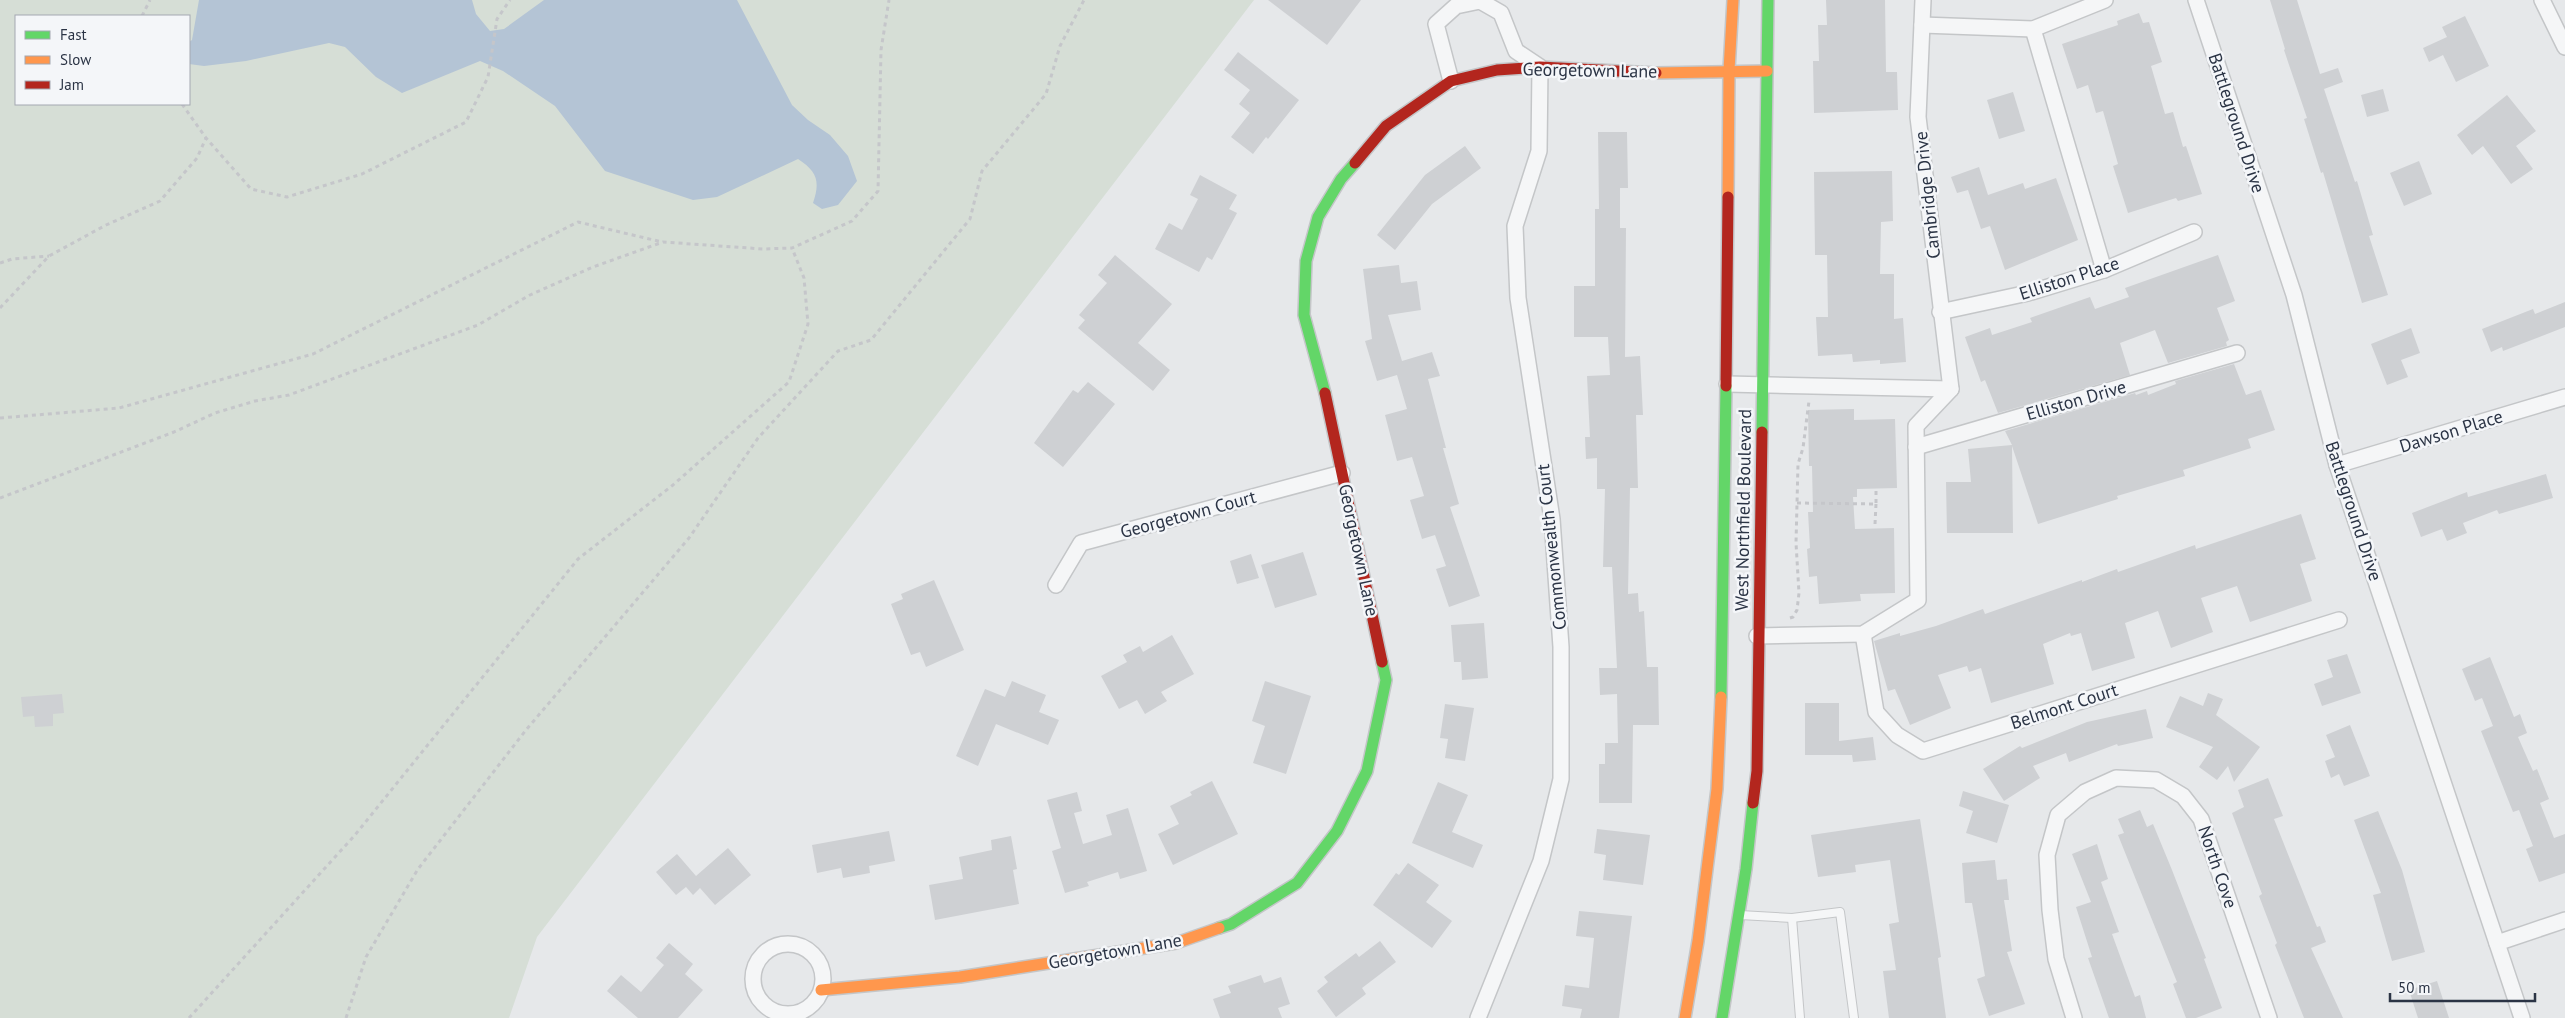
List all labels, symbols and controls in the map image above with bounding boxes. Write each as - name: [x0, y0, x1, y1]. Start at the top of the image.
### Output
- legend: [15, 15, 190, 105]
- text: Fast: [60, 25, 87, 44]
- text: Slow: [60, 50, 91, 69]
- street label: Battleground Drive: [2204, 50, 2270, 196]
- street label: Georgetown Lane: [1522, 57, 1658, 83]
- text: Jam: [59, 75, 84, 94]
- street label: Cambridge Drive: [1909, 130, 1945, 260]
- street label: Elliston Place: [2016, 251, 2122, 305]
- street label: Elliston Drive: [2023, 375, 2129, 425]
- street label: Dawson Place: [2397, 404, 2505, 458]
- street label: West Northfield Boulevard: [1730, 409, 1756, 611]
- street label: Battleground Drive: [2321, 438, 2387, 584]
- street label: Commonwealth Court: [1531, 463, 1571, 631]
- street label: Georgetown Lane: [1334, 482, 1384, 618]
- street label: Georgetown Court: [1118, 485, 1258, 543]
- street label: Belmont Court: [2007, 678, 2121, 734]
- street label: North Cove: [2193, 823, 2243, 911]
- street label: Georgetown Lane: [1047, 928, 1183, 974]
- scale bar: [2390, 970, 2535, 1002]
- text: 50 m: [2398, 978, 2431, 997]

